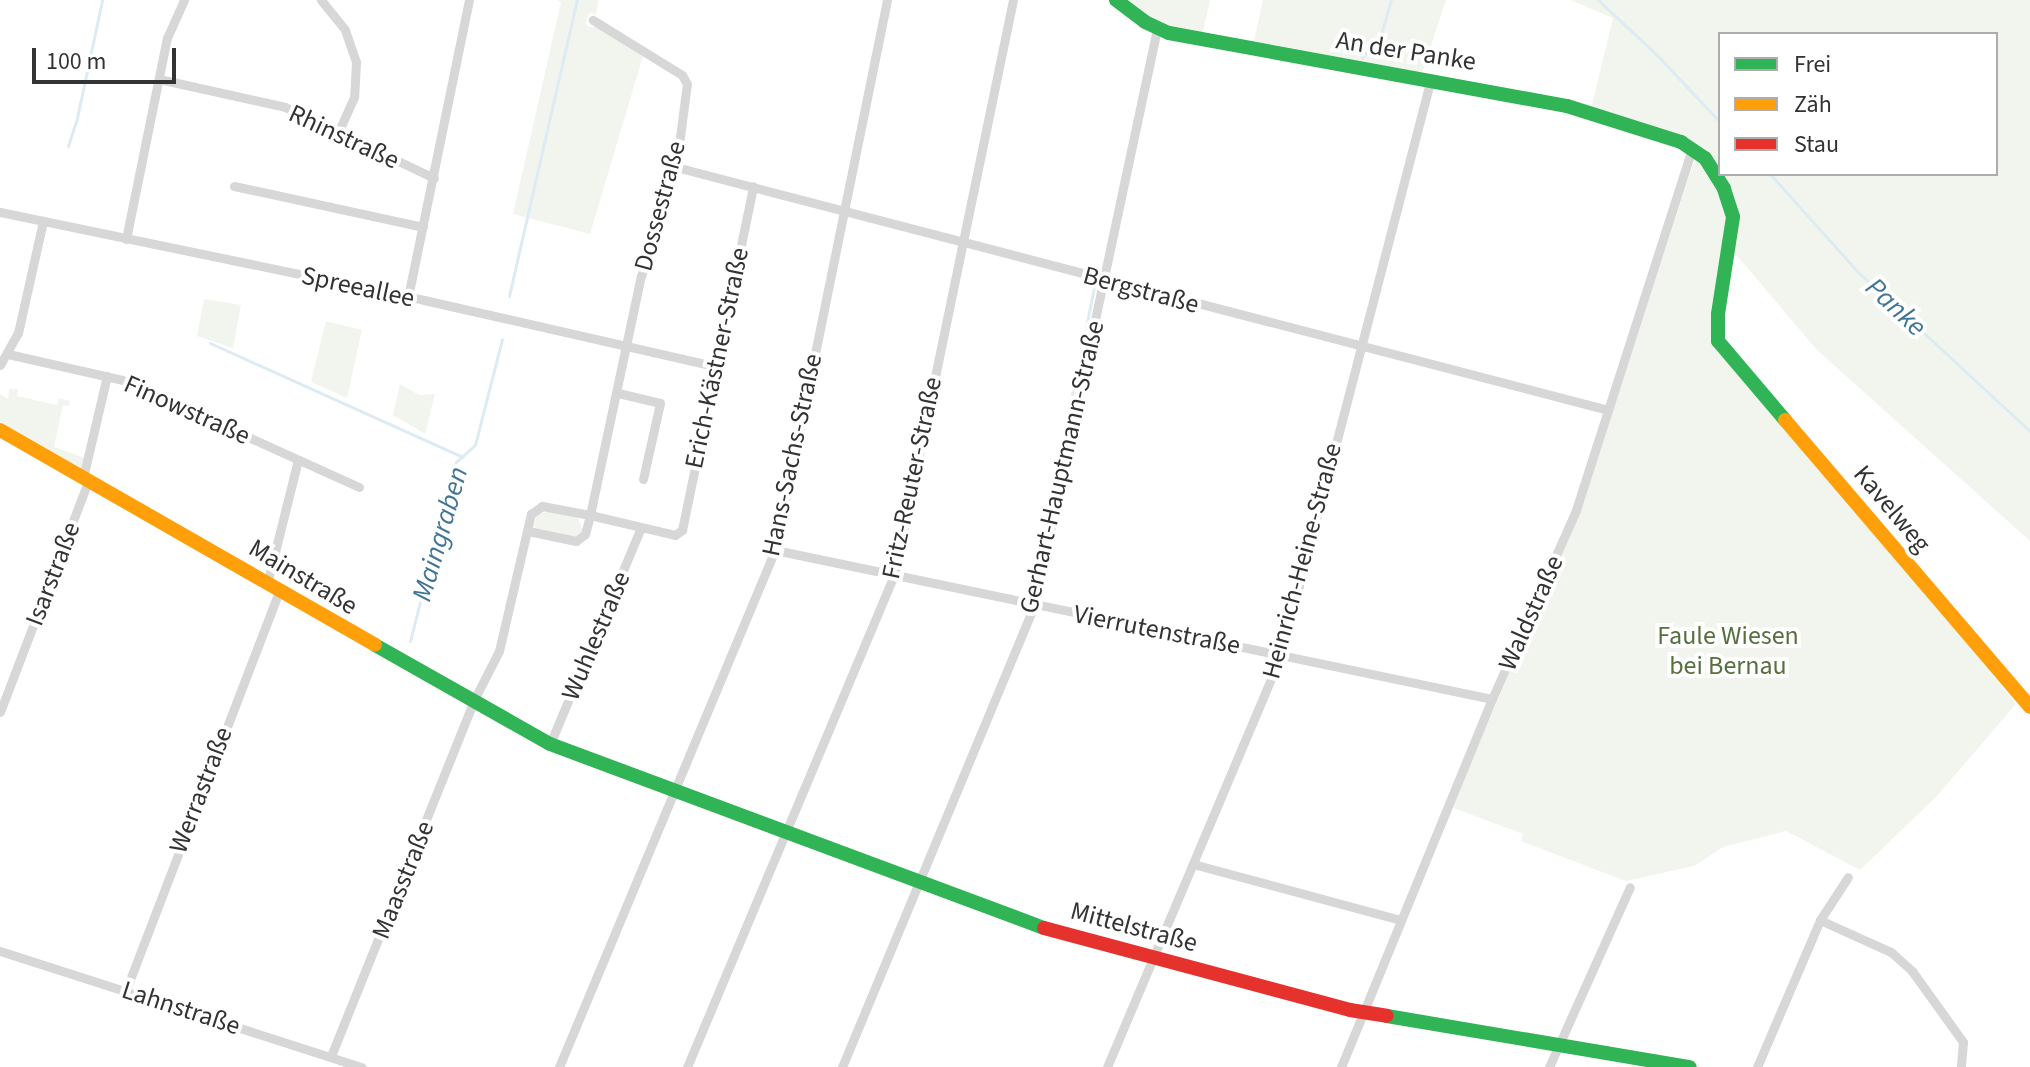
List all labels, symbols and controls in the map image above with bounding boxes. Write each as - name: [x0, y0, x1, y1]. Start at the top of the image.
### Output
- street label: An der Panke: [1334, 25, 1478, 77]
- scale bar: [36, 32, 180, 82]
- legend: [1718, 32, 1998, 176]
- text: 100 m: [46, 44, 106, 79]
- text: Frei: [1794, 47, 1831, 82]
- text: Zäh: [1794, 87, 1832, 122]
- street label: Rhinstraße: [284, 98, 404, 176]
- text: Stau: [1794, 127, 1839, 162]
- street label: Dossestraße: [628, 138, 692, 274]
- street label: Erich-Kästner-Straße: [678, 245, 756, 471]
- street label: Spreeallee: [299, 260, 417, 314]
- street label: Bergstraße: [1080, 260, 1202, 320]
- water label: Panke: [1859, 271, 1933, 343]
- street label: Gerhart-Hauptmann-Straße: [1013, 318, 1111, 616]
- street label: Hans-Sachs-Straße: [755, 351, 829, 559]
- street label: Finowstraße: [119, 368, 255, 452]
- street label: Fritz-Reuter-Straße: [875, 374, 949, 582]
- street label: Heinrich-Heine-Straße: [1256, 440, 1348, 682]
- street label: Kavelweg: [1847, 459, 1937, 559]
- water label: Maingraben: [405, 463, 475, 605]
- street label: Isarstraße: [19, 518, 87, 630]
- street label: Mainstraße: [243, 532, 363, 622]
- street label: Waldstraße: [1492, 551, 1570, 675]
- street label: Wuhlestraße: [555, 567, 637, 705]
- street label: Vierrutenstraße: [1071, 599, 1243, 661]
- park label: Faule Wiesen bei Bernau: [1657, 620, 1799, 682]
- street label: Werrastraße: [163, 723, 239, 857]
- street label: Maasstraße: [365, 816, 441, 944]
- street label: Mittelstraße: [1067, 895, 1201, 959]
- street label: Lahnstraße: [118, 974, 244, 1042]

